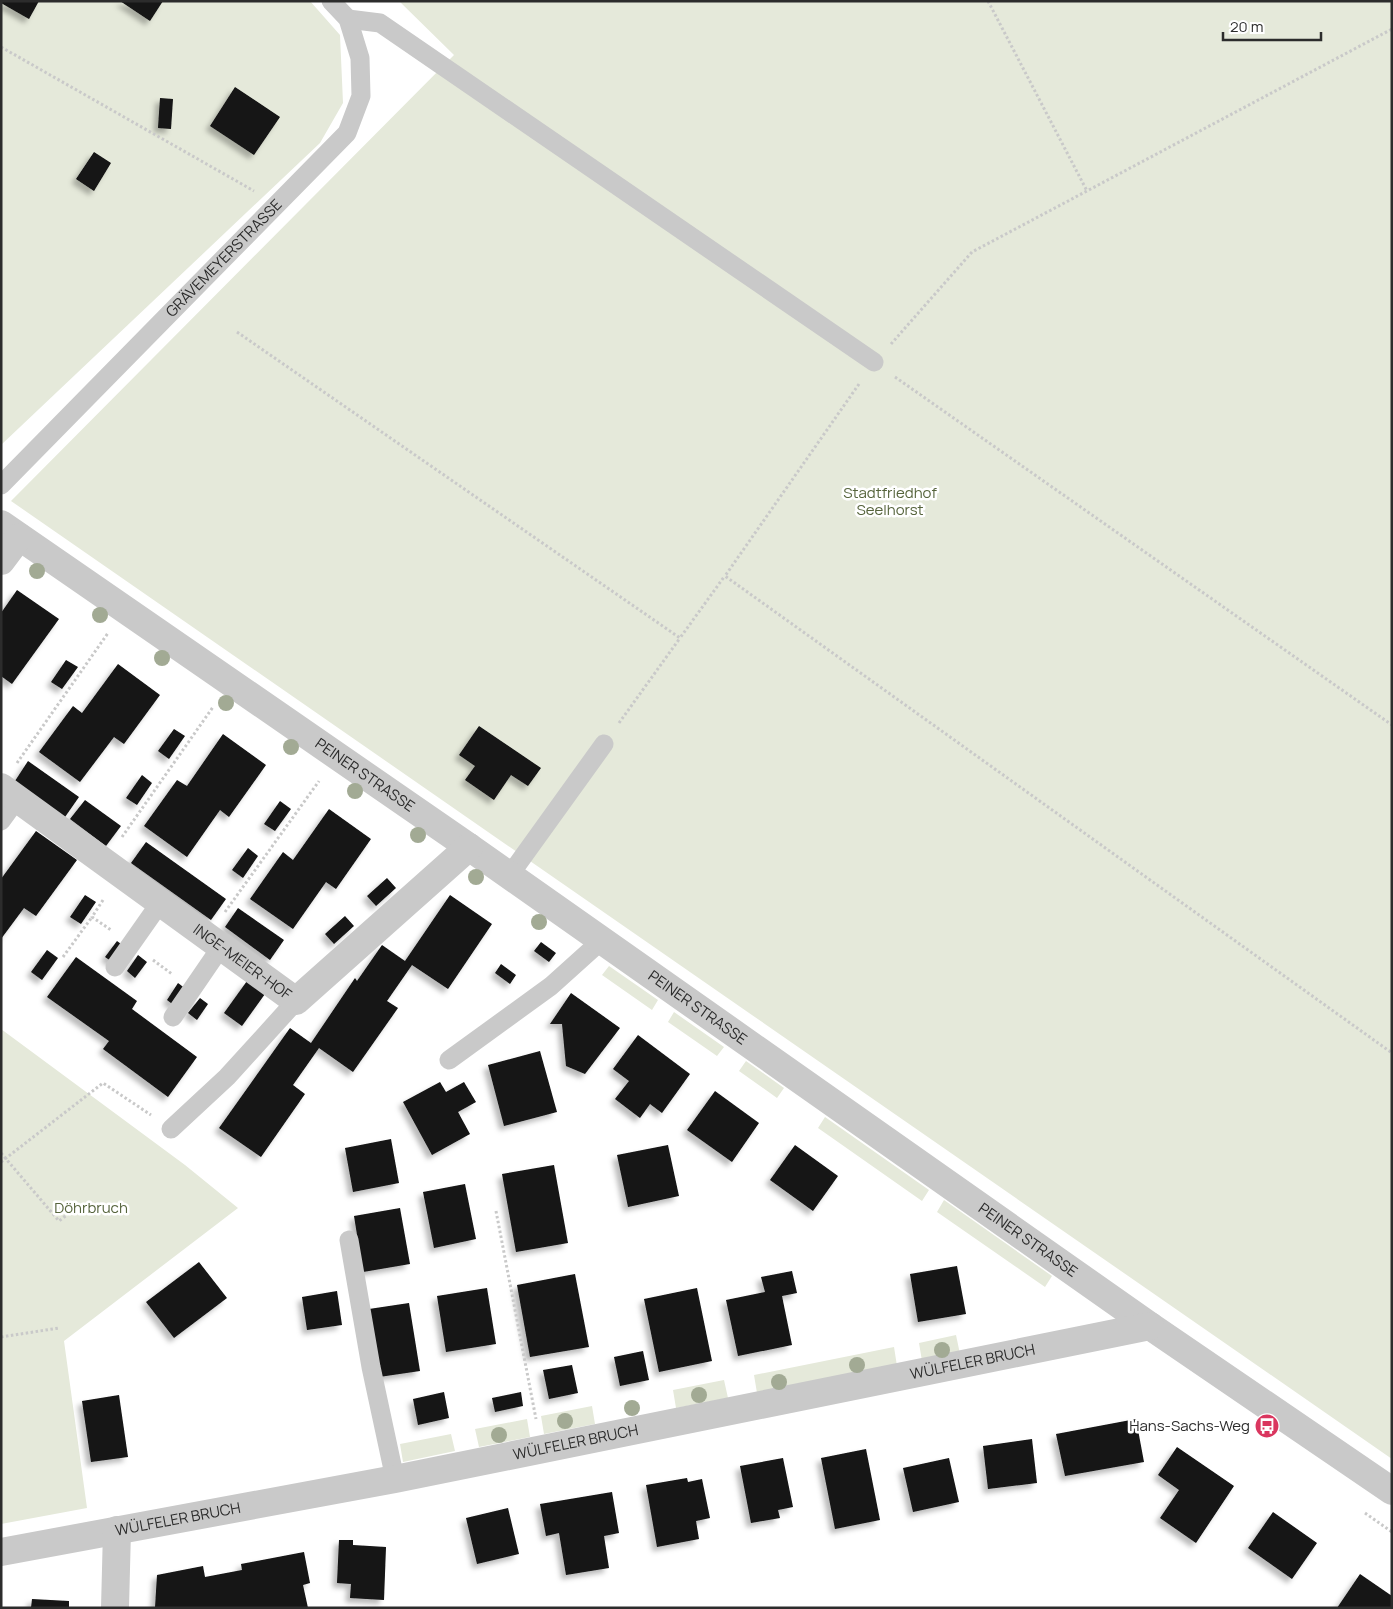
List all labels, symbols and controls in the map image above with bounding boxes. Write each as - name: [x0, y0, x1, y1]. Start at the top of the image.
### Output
- scale bar: [1223, 10, 1320, 42]
- text: 20 m: [1230, 16, 1263, 37]
- street label: GRÄVEMEYERSTRASSE: [161, 194, 286, 322]
- park label: Stadtfriedhof Seelhorst: [843, 482, 937, 520]
- street label: PEINER STRASSE: [311, 733, 419, 816]
- street label: INGE-MEIER-HOF: [189, 919, 296, 1005]
- street label: PEINER STRASSE: [644, 965, 752, 1049]
- park label: Döhrbruch: [54, 1197, 128, 1218]
- street label: PEINER STRASSE: [974, 1198, 1082, 1282]
- street label: WÜLFELER BRUCH: [908, 1339, 1037, 1384]
- bus stop icon: Hans-Sachs-Weg: [1254, 1413, 1280, 1439]
- place label: Hans-Sachs-Weg: [1129, 1415, 1250, 1436]
- street label: WÜLFELER BRUCH: [511, 1419, 640, 1465]
- street label: WÜLFELER BRUCH: [113, 1497, 242, 1541]

